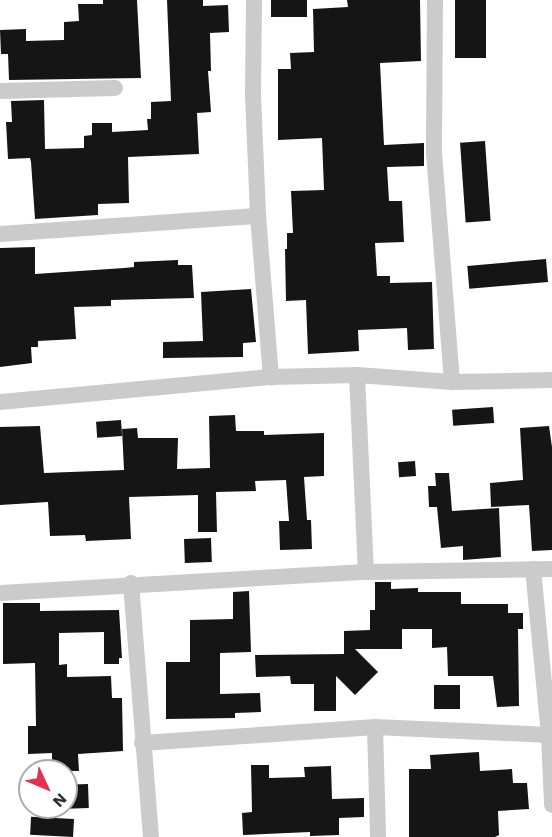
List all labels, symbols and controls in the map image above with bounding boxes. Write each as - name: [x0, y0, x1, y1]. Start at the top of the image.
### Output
- north arrow: [18, 759, 78, 819]
- text: N: [49, 790, 71, 811]

